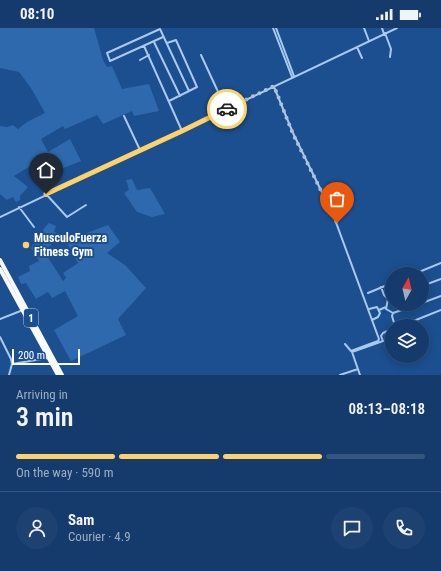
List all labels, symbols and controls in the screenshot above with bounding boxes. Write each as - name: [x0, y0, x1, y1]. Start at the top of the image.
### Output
- text: 08:10: [20, 5, 54, 23]
- courier: [207, 89, 247, 129]
- icon: car: [216, 98, 238, 120]
- pin: [29, 153, 63, 194]
- icon: home: [35, 159, 57, 181]
- pin: [320, 182, 354, 223]
- icon: bag: [326, 188, 348, 210]
- place label: MusculoFuerza Fitness Gym: [34, 231, 107, 259]
- marker: MusculoFuerza Fitness Gym: [21, 240, 31, 250]
- north arrow: [385, 267, 429, 311]
- map controls: [385, 267, 429, 363]
- road number: 1: [24, 309, 38, 327]
- button: layers: [385, 319, 429, 363]
- scale bar: [12, 347, 80, 366]
- text: 200 m: [18, 349, 45, 362]
- text: Arriving in: [16, 387, 68, 402]
- text: 08:13–08:18: [348, 400, 425, 418]
- text: 3 min: [16, 402, 74, 432]
- text: On the way · 590 m: [16, 465, 113, 480]
- button: person: [16, 507, 58, 549]
- button: chat: [331, 507, 373, 549]
- button: phone: [383, 507, 425, 549]
- text: Sam: [68, 511, 94, 529]
- text: Courier · 4.9: [68, 529, 131, 544]

